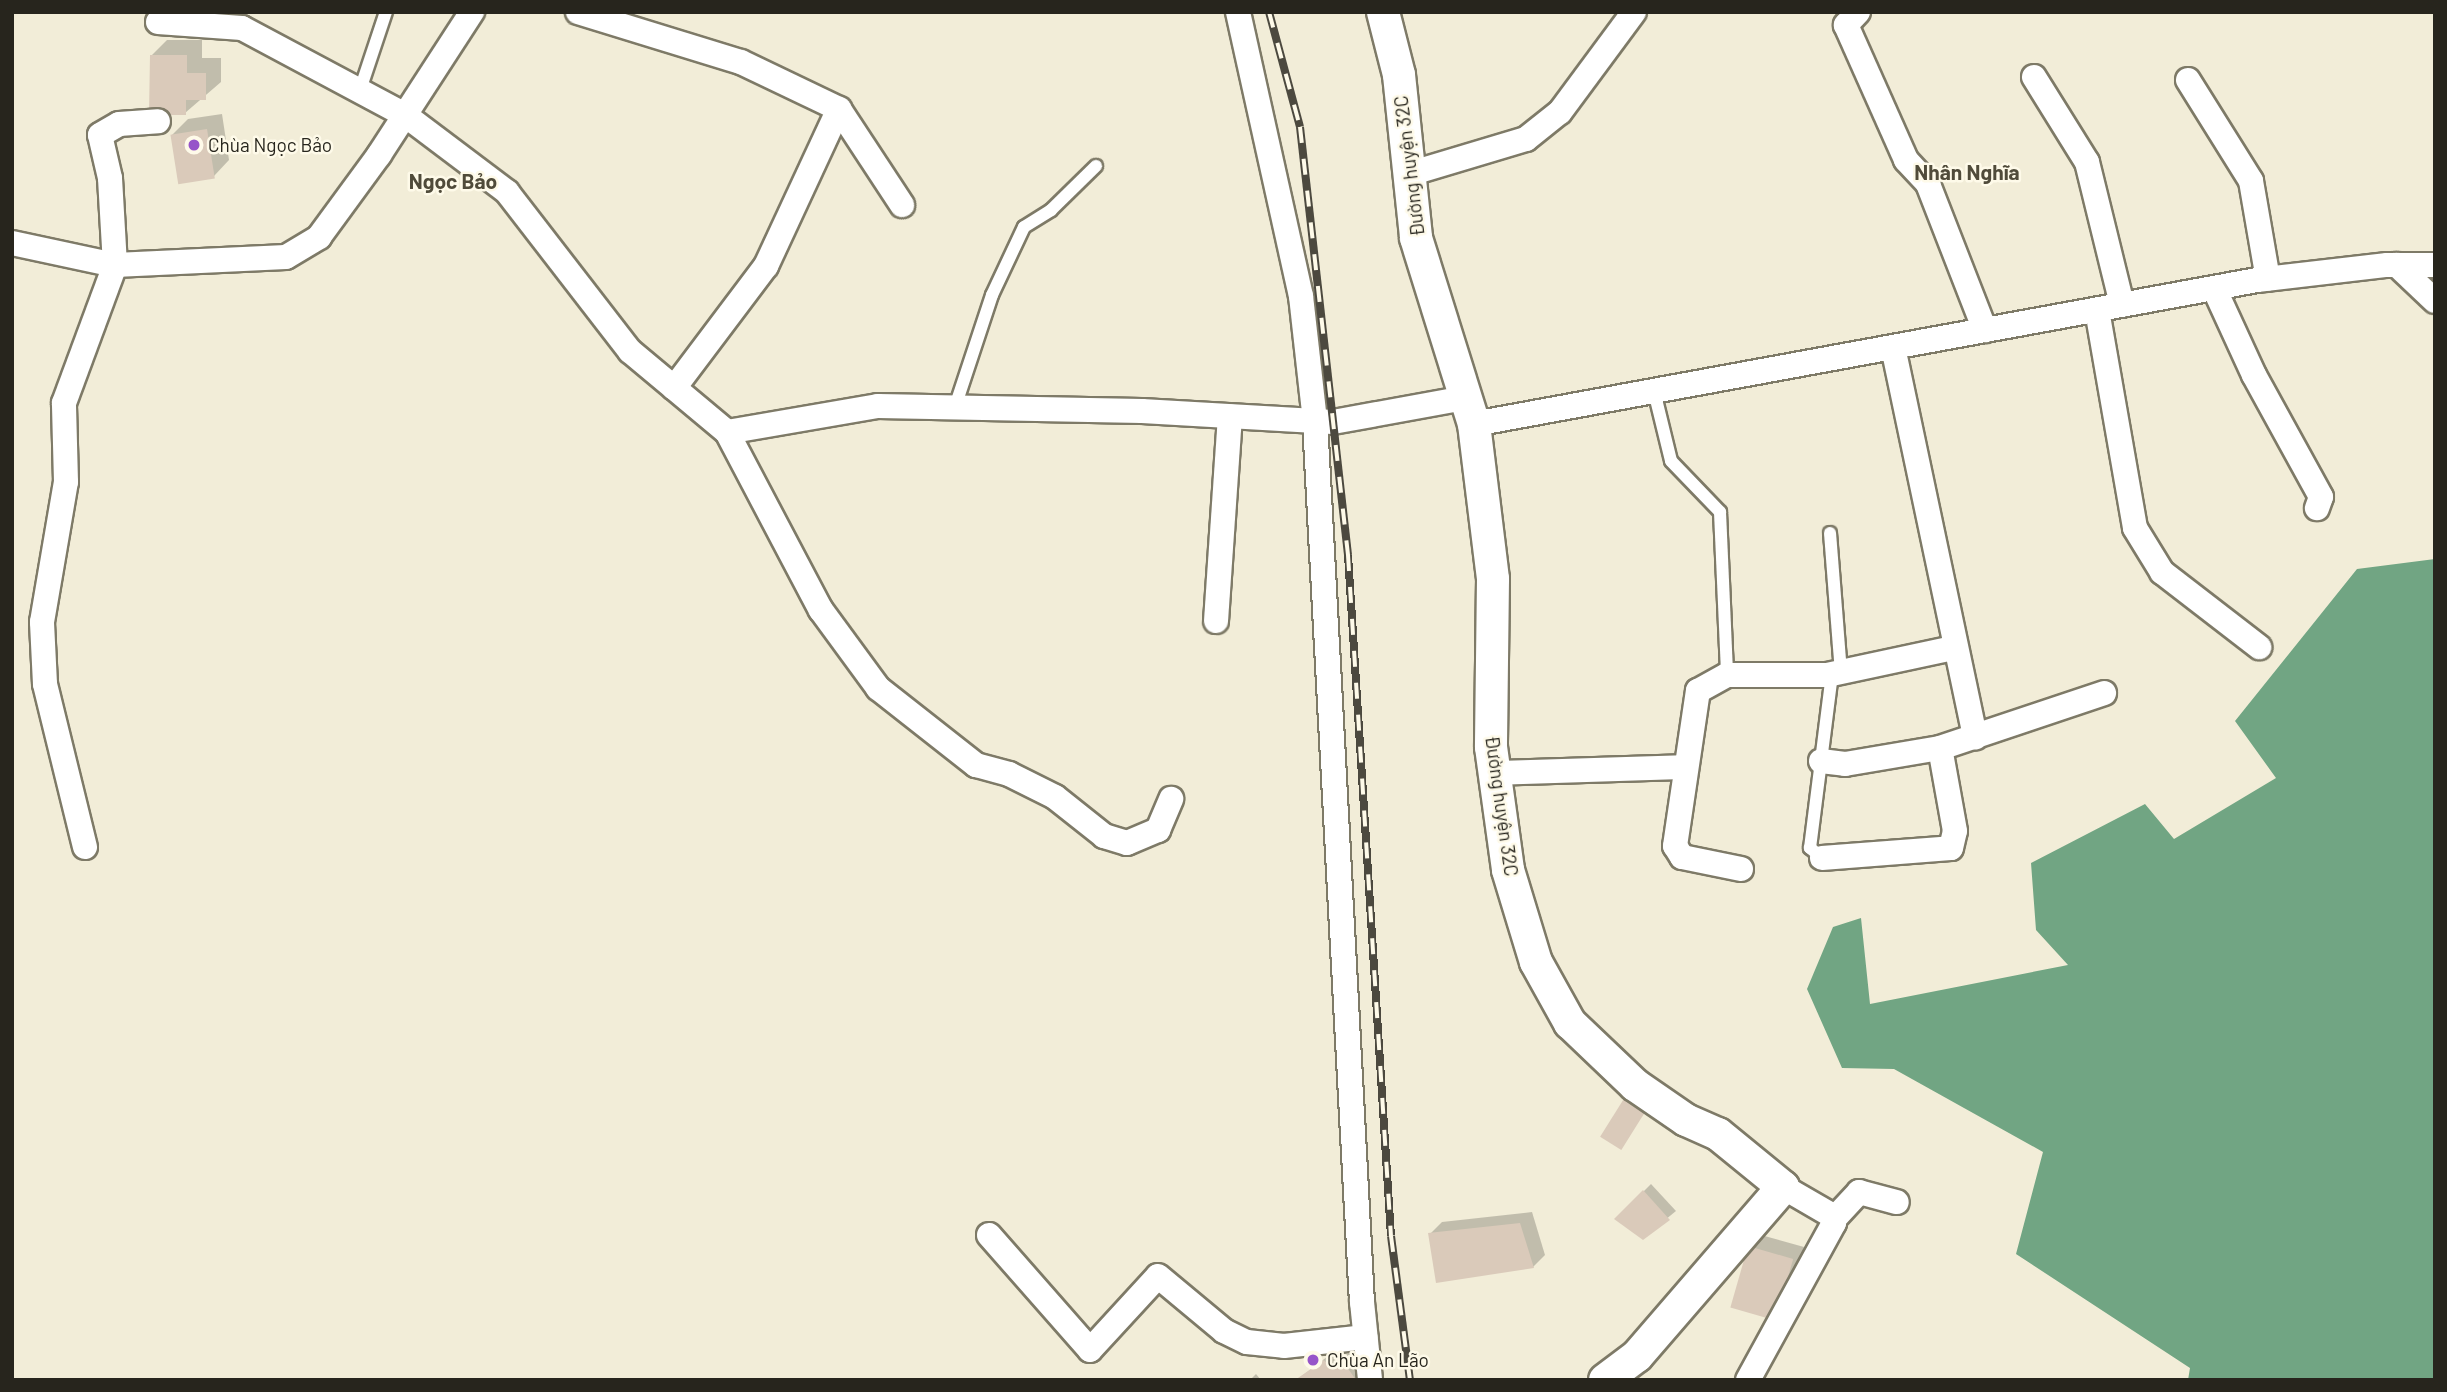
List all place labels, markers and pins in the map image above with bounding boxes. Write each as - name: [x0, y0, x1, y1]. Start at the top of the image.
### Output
- place label: Chùa Ngọc Bảo: [208, 134, 332, 156]
- marker: Chùa Ngọc Bảo: [186, 137, 202, 153]
- place label: Chùa An Lão: [1327, 1349, 1429, 1371]
- marker: Chùa An Lão: [1305, 1352, 1321, 1368]

